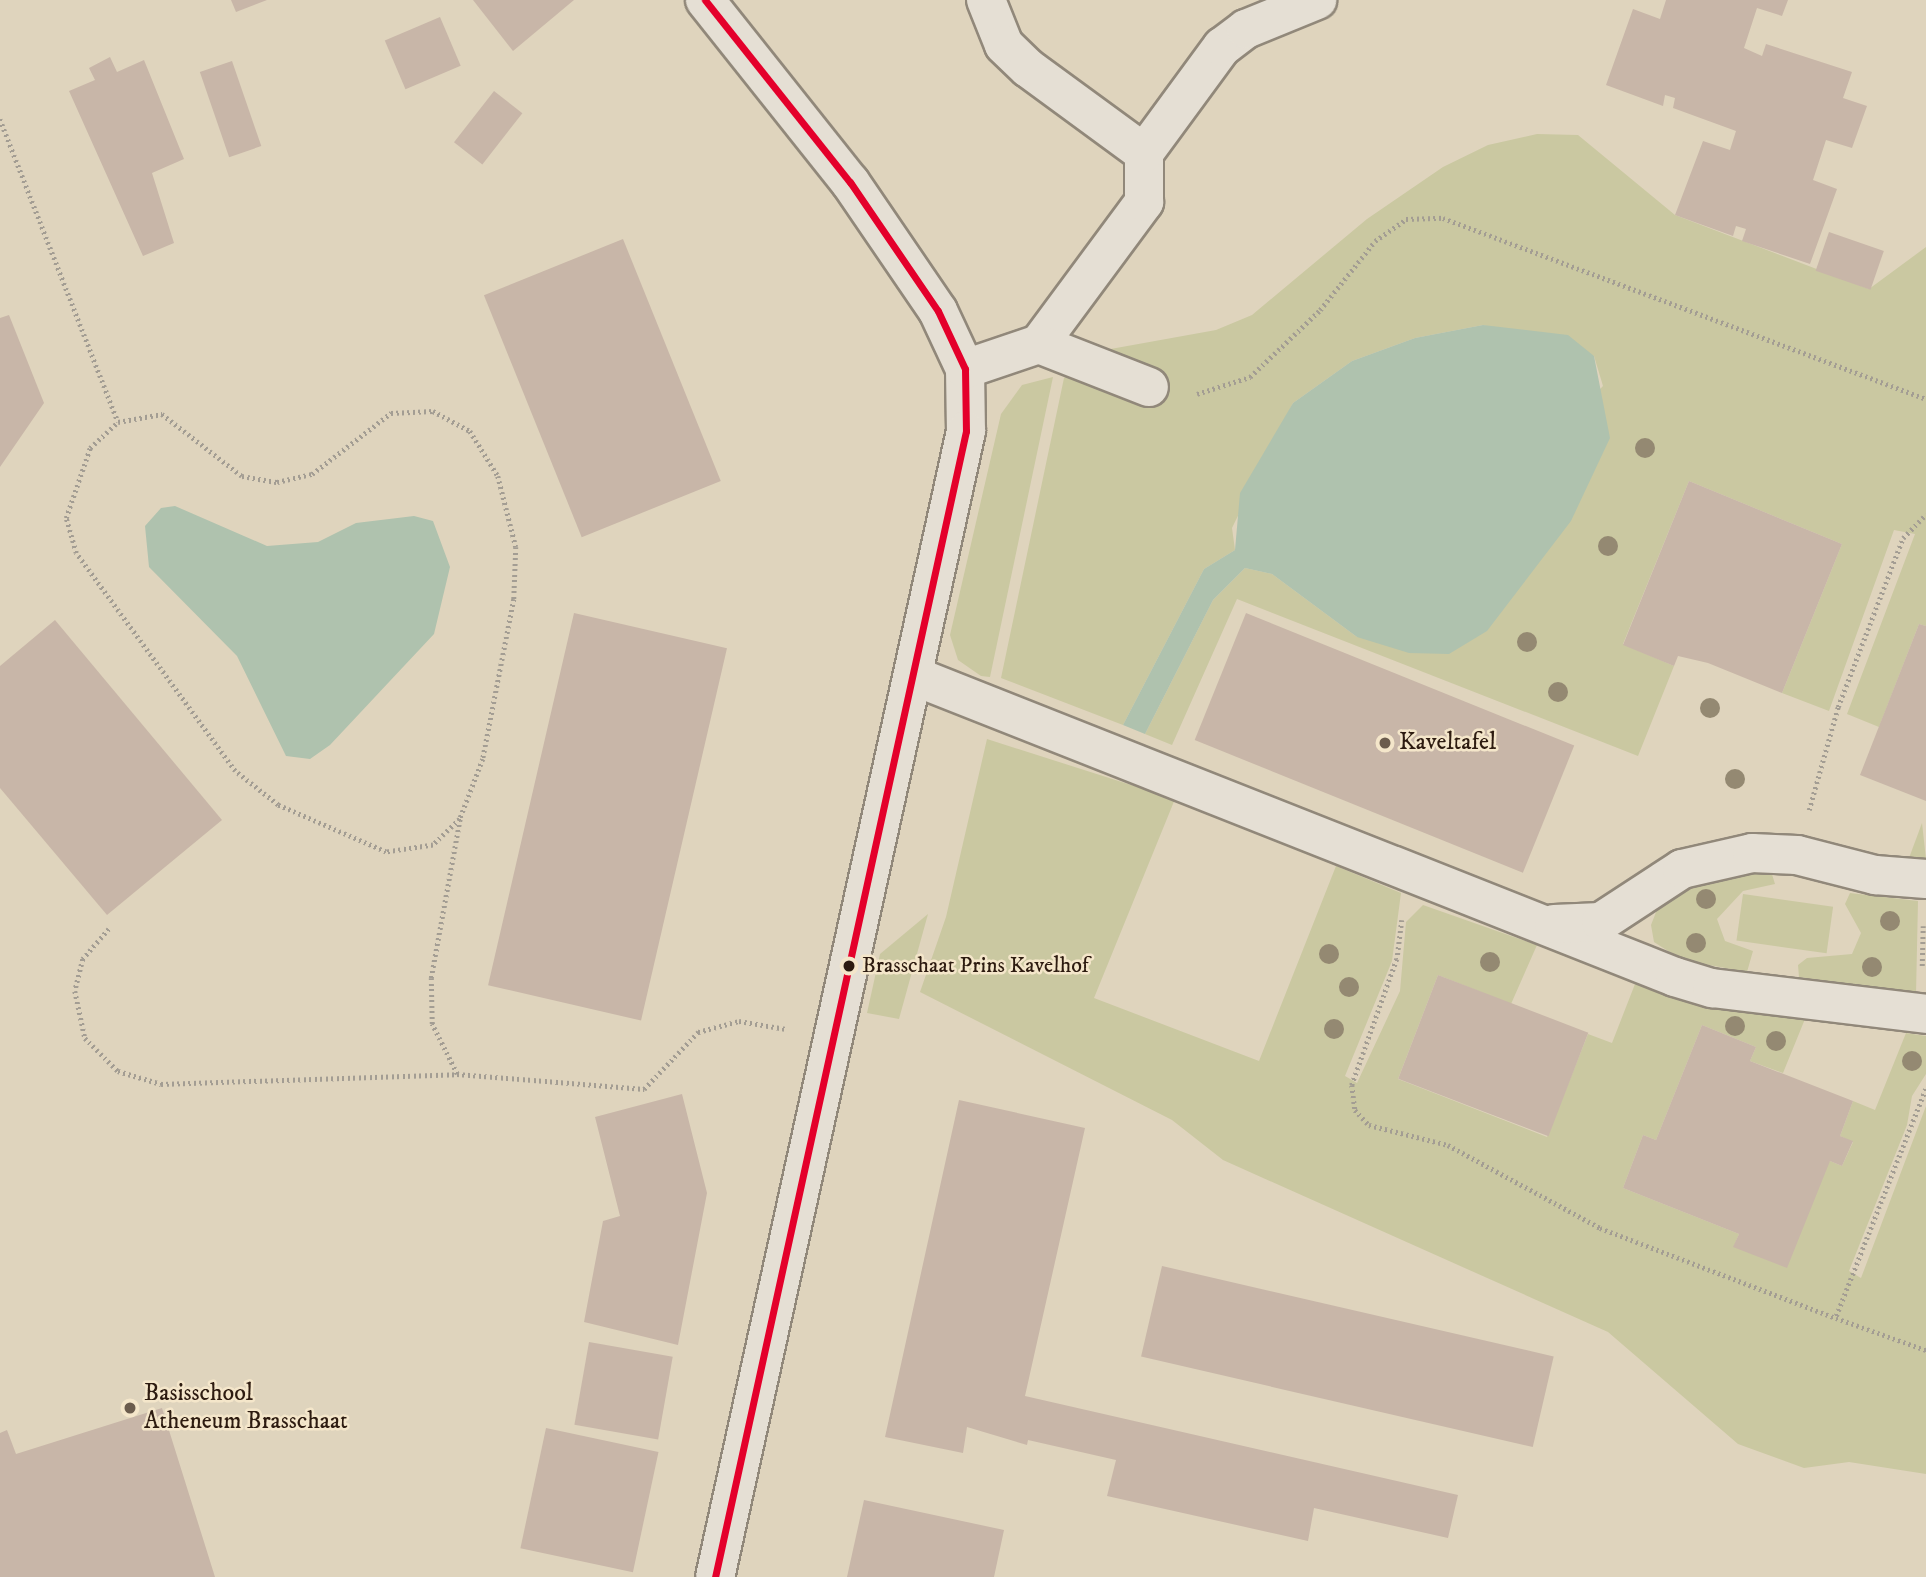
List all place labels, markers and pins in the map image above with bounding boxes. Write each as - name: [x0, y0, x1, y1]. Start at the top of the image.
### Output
- place label: Kaveltafel: [1399, 729, 1496, 757]
- marker: Kaveltafel: [1377, 735, 1393, 751]
- place label: Brasschaat Prins Kavelhof: [862, 953, 1089, 979]
- marker: Brasschaat Prins Kavelhof: [842, 959, 856, 973]
- place label: Basisschool Atheneum Brasschaat: [144, 1380, 348, 1436]
- marker: Basisschool Atheneum Brasschaat: [122, 1400, 138, 1416]

